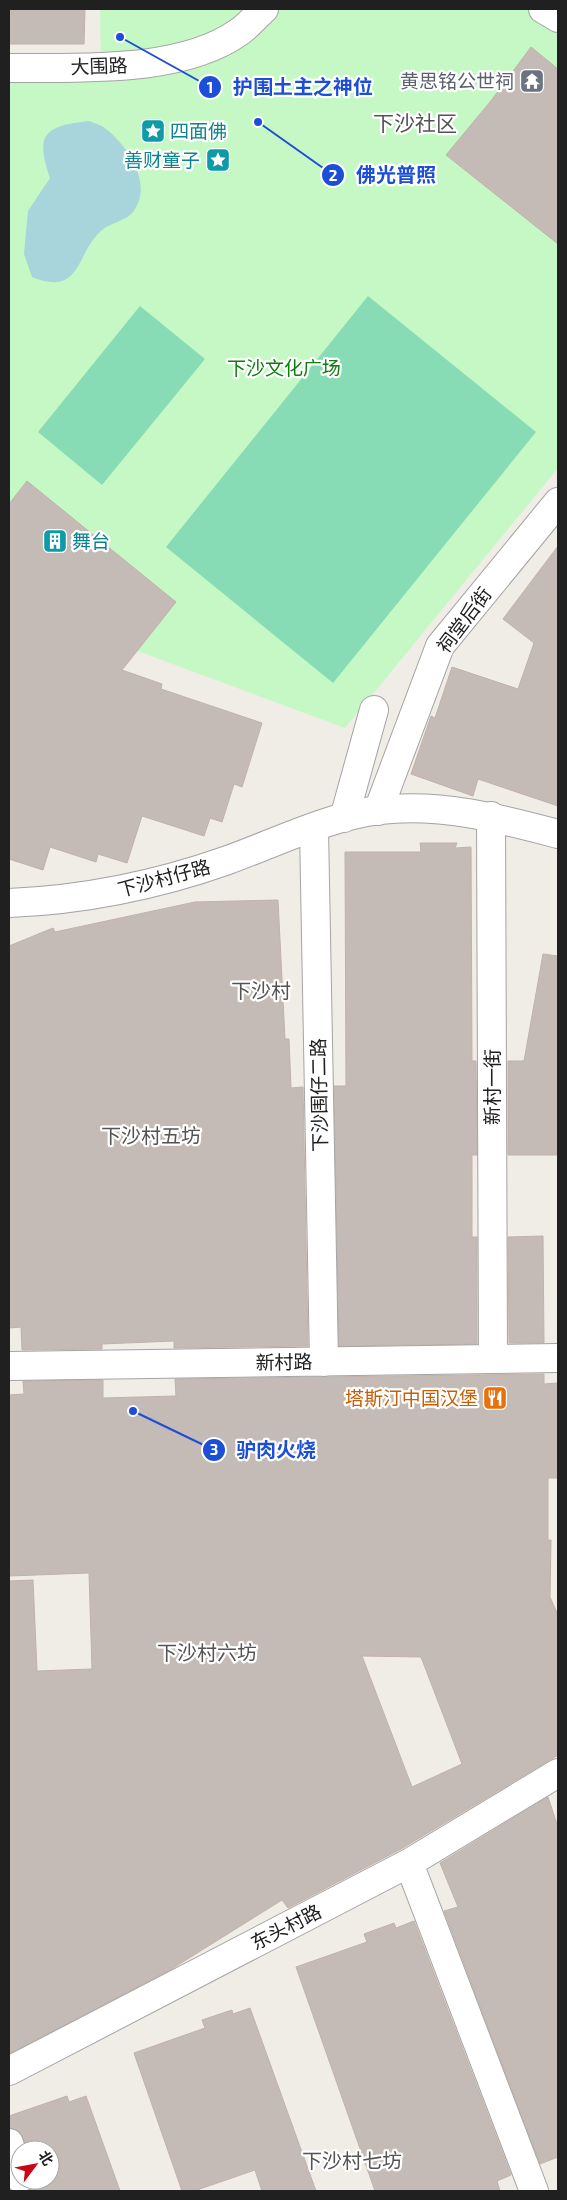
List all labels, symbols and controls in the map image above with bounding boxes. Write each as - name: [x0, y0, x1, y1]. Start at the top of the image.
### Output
- street label: 大围路: [70, 53, 128, 78]
- temple icon: 黄思铭公世祠: [519, 68, 545, 94]
- place label: 黄思铭公世祠: [400, 69, 514, 92]
- callout: 护围土主之神位: [198, 70, 383, 105]
- text: 护围土主之神位: [233, 74, 373, 98]
- text: 1: [207, 78, 213, 96]
- district label: 下沙社区: [373, 110, 457, 135]
- place icon: 四面佛: [140, 118, 166, 144]
- place label: 四面佛: [170, 119, 227, 142]
- place icon: 善财童子: [205, 147, 231, 173]
- place label: 善财童子: [124, 148, 200, 171]
- callout: 佛光普照: [321, 158, 446, 193]
- text: 佛光普照: [356, 162, 436, 186]
- text: 2: [329, 166, 338, 184]
- park label: 下沙文化广场: [227, 356, 341, 379]
- building icon: 舞台: [42, 528, 68, 554]
- place label: 舞台: [72, 529, 110, 552]
- street label: 祠堂后街: [432, 582, 496, 657]
- street label: 下沙村仔路: [115, 854, 213, 901]
- district label: 下沙村: [231, 978, 291, 1002]
- street label: 下沙围仔二路: [306, 1038, 331, 1152]
- street label: 新村一街: [480, 1049, 503, 1125]
- district label: 下沙村五坊: [101, 1123, 201, 1147]
- street label: 新村路: [255, 1350, 313, 1373]
- restaurant icon: 塔斯汀中国汉堡: [482, 1385, 508, 1411]
- place label: 塔斯汀中国汉堡: [345, 1386, 478, 1409]
- callout: 驴肉火烧: [201, 1433, 326, 1468]
- text: 驴肉火烧: [236, 1437, 316, 1461]
- text: 3: [210, 1440, 218, 1458]
- district label: 下沙村六坊: [157, 1640, 257, 1664]
- street label: 东头村路: [247, 1899, 325, 1954]
- north arrow: [10, 2140, 60, 2190]
- text: 北: [36, 2147, 57, 2168]
- district label: 下沙村七坊: [302, 2148, 402, 2172]

